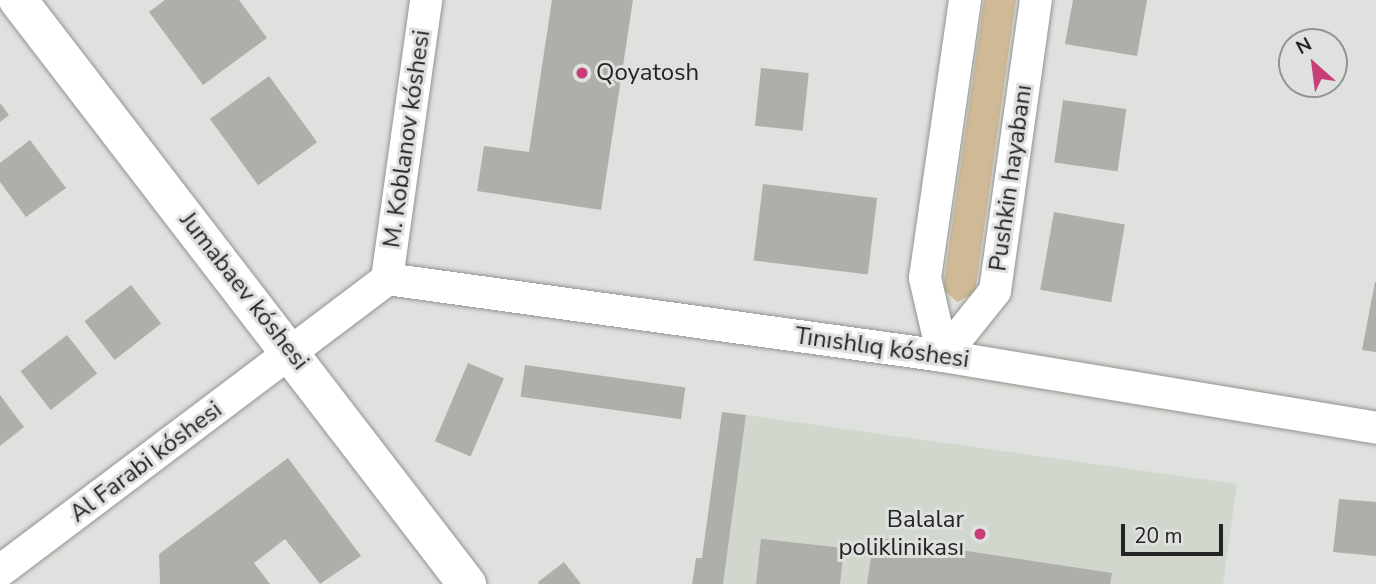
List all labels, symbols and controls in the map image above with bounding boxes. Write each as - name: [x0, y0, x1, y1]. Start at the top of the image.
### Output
- street label: M. Koblanov kóshesi: [377, 28, 437, 250]
- north arrow: [1278, 28, 1348, 98]
- text: N: [1292, 31, 1316, 61]
- place label: Qoyatosh: [596, 59, 699, 87]
- marker: Qoyatosh: [574, 65, 590, 81]
- street label: Pushkin hayabanı: [984, 83, 1038, 273]
- street label: Jumabaev kóshesi: [173, 206, 315, 376]
- street label: Tınıshlıq kóshesi: [793, 322, 971, 374]
- street label: Al Farabi kóshesi: [64, 395, 228, 529]
- place label: Balalar poliklinikası: [838, 506, 964, 562]
- scale bar: [1124, 510, 1226, 554]
- text: 20 m: [1134, 522, 1183, 550]
- marker: Balalar poliklinikası: [970, 524, 990, 544]

